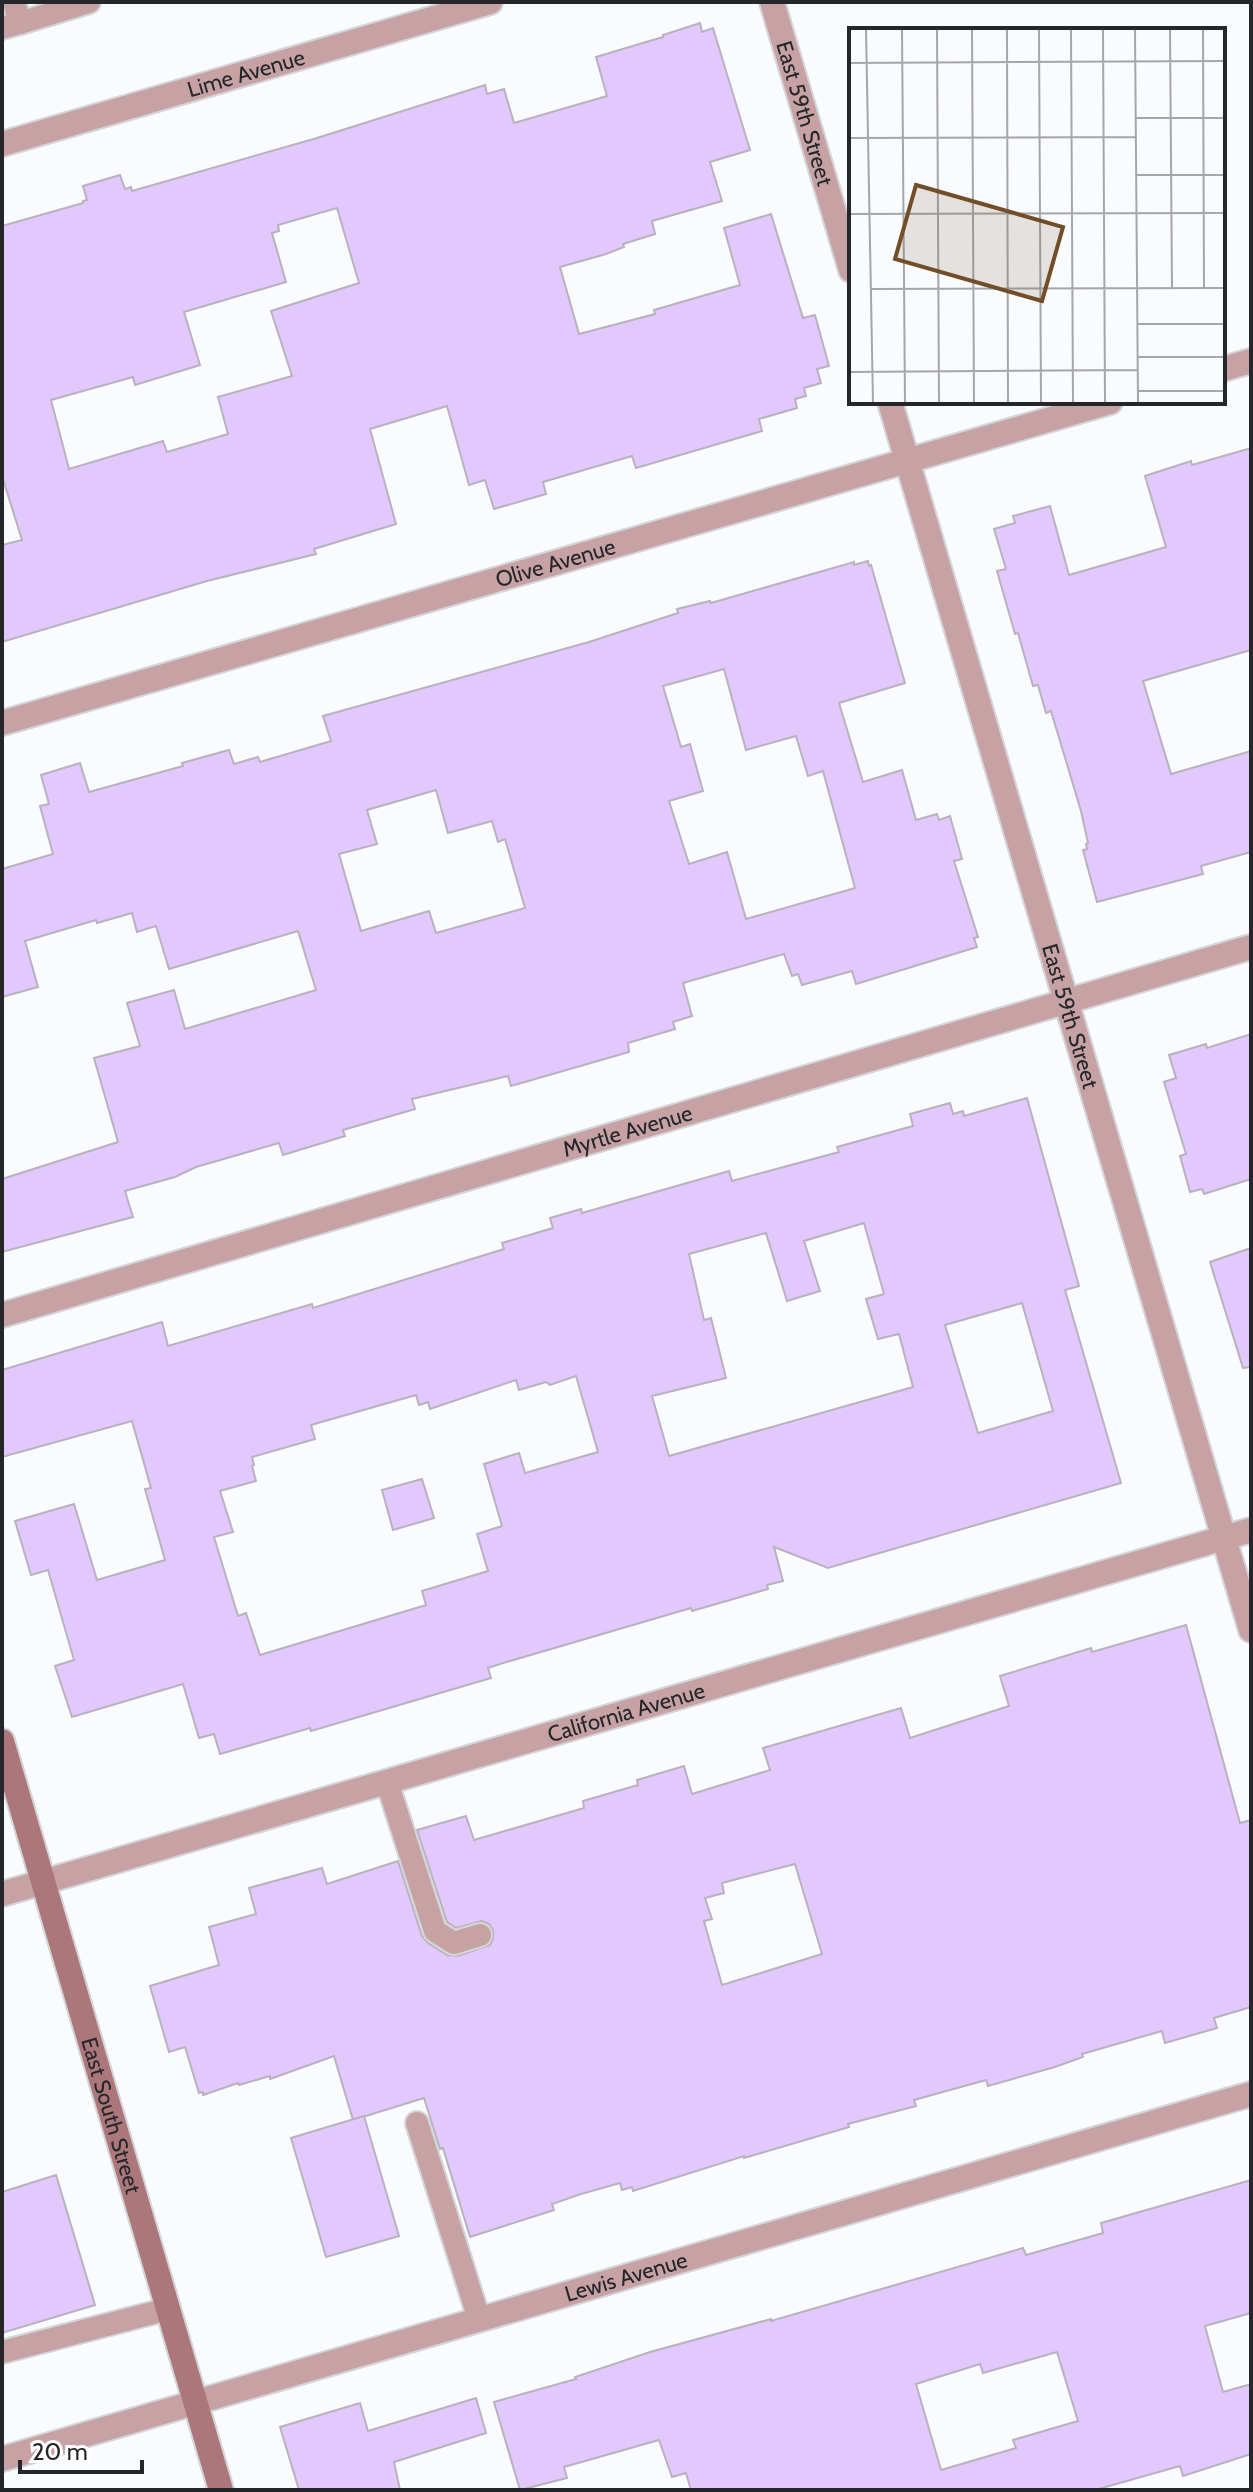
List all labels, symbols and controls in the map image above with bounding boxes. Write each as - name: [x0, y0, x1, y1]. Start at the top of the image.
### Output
- inset map: [849, 28, 1225, 404]
- street label: East 59th Street: [770, 38, 839, 190]
- street label: Lime Avenue: [184, 44, 308, 103]
- street label: Olive Avenue: [492, 533, 618, 593]
- street label: East 59th Street: [1036, 941, 1104, 1092]
- street label: Myrtle Avenue: [559, 1099, 696, 1163]
- street label: California Avenue: [544, 1677, 708, 1748]
- street label: East South Street: [75, 2034, 147, 2197]
- street label: Lewis Avenue: [562, 2246, 691, 2308]
- scale bar: [20, 2424, 142, 2474]
- text: 20 m: [32, 2437, 88, 2466]

